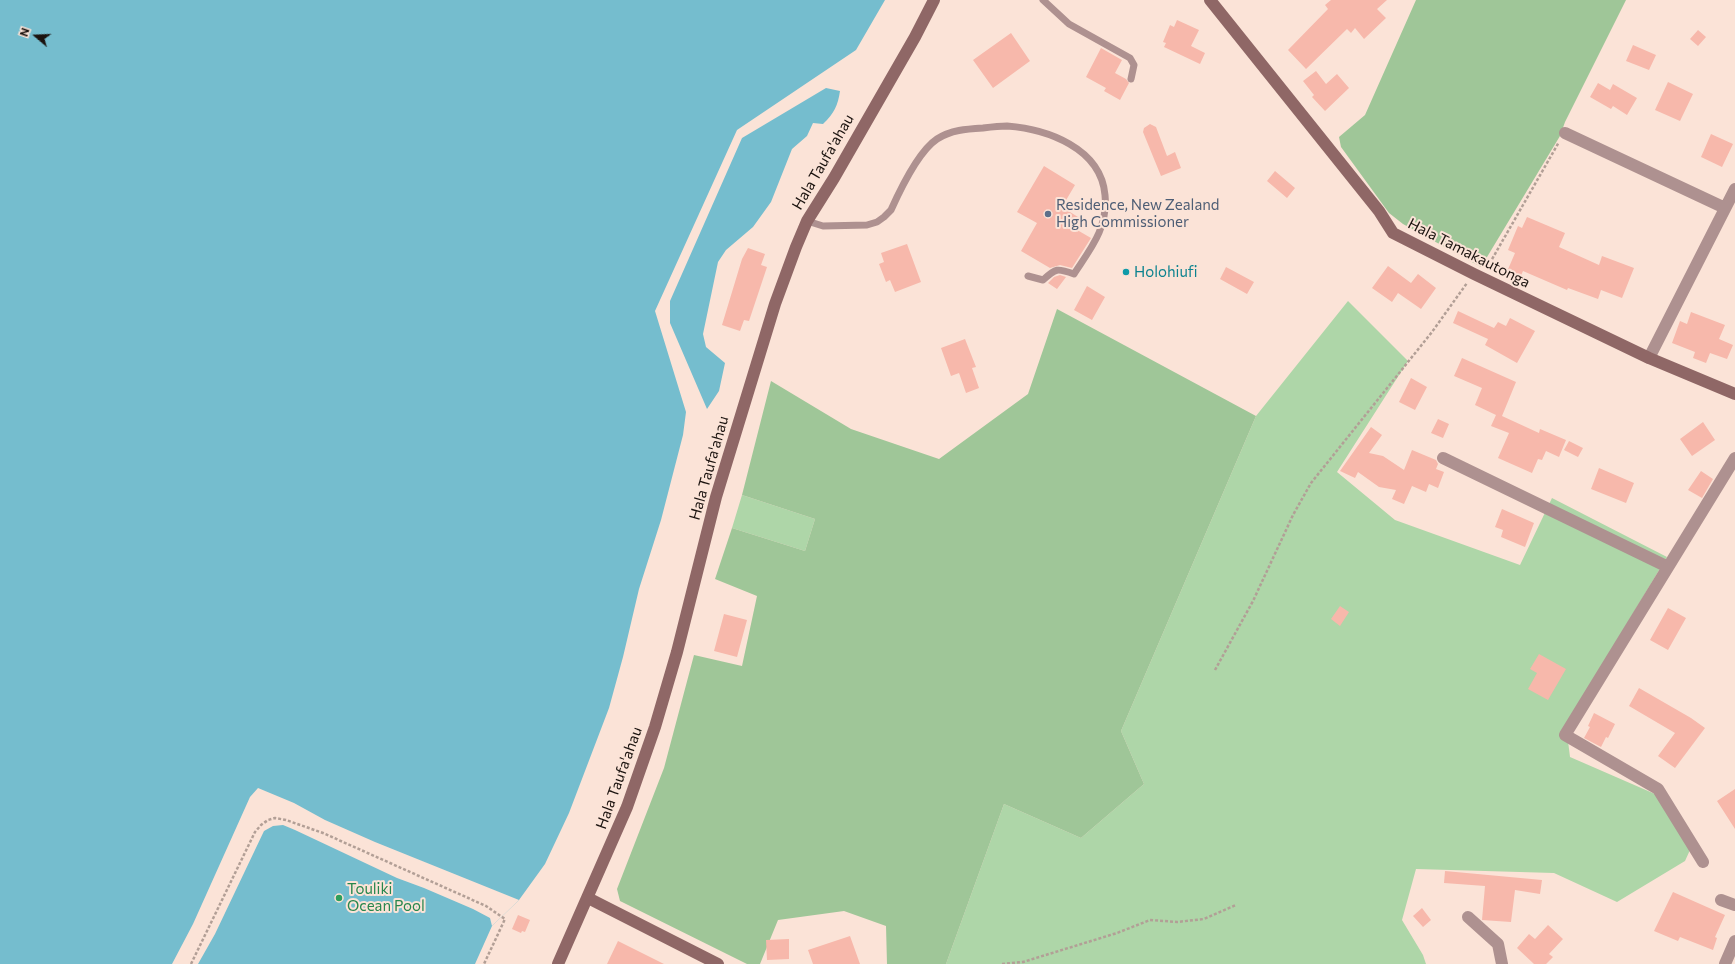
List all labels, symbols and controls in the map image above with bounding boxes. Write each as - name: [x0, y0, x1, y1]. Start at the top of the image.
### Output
- north arrow: [16, 16, 56, 56]
- text: N: [17, 26, 32, 38]
- street label: Hala Taufa'ahau: [788, 111, 858, 213]
- place label: Residence, New Zealand High Commissioner: [1056, 196, 1220, 231]
- marker: Residence, New Zealand High Commissioner: [1043, 209, 1053, 219]
- street label: Hala Tamakautonga: [1405, 214, 1533, 292]
- place label: Holohiufi: [1134, 263, 1198, 281]
- marker: Holohiufi: [1121, 267, 1131, 277]
- street label: Hala Taufa'ahau: [686, 414, 732, 522]
- street label: Hala Taufa'ahau: [592, 724, 646, 832]
- place label: Touliki Ocean Pool: [347, 880, 425, 915]
- marker: Touliki Ocean Pool: [334, 893, 344, 903]

